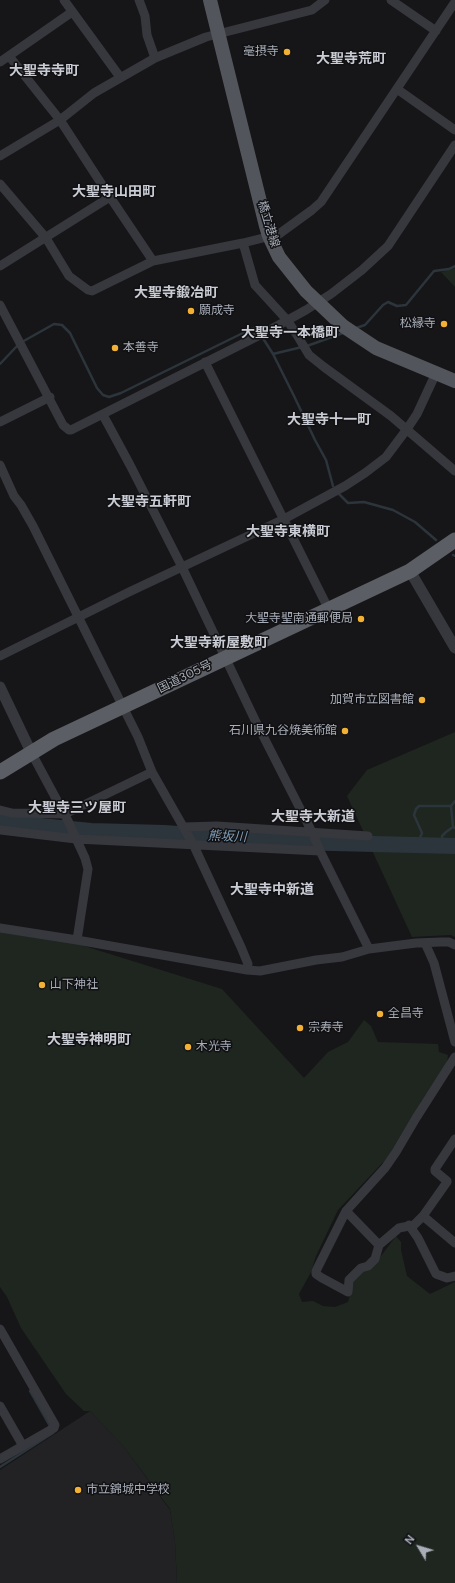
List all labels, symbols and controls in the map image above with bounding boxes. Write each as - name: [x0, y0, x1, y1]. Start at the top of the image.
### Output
- place label: 毫摂寺: [243, 45, 279, 59]
- marker: 毫摂寺: [282, 47, 292, 57]
- district label: 大聖寺荒町: [316, 51, 386, 67]
- district label: 大聖寺寺町: [9, 63, 79, 79]
- district label: 大聖寺山田町: [72, 184, 156, 200]
- street label: 橋立港線: [254, 199, 282, 249]
- district label: 大聖寺鍛冶町: [134, 285, 218, 301]
- place label: 願成寺: [199, 304, 235, 318]
- marker: 願成寺: [186, 306, 196, 316]
- place label: 松縁寺: [400, 317, 436, 331]
- marker: 松縁寺: [439, 319, 449, 329]
- district label: 大聖寺一本橋町: [241, 325, 339, 341]
- place label: 本善寺: [123, 341, 159, 355]
- marker: 本善寺: [110, 343, 120, 353]
- district label: 大聖寺十一町: [287, 412, 371, 428]
- district label: 大聖寺五軒町: [107, 494, 191, 510]
- district label: 大聖寺東横町: [246, 524, 330, 540]
- place label: 大聖寺聖南通郵便局: [245, 612, 353, 626]
- marker: 大聖寺聖南通郵便局: [356, 614, 366, 624]
- district label: 大聖寺新屋敷町: [170, 635, 268, 651]
- street label: 国道305号: [156, 658, 214, 696]
- place label: 加賀市立図書館: [330, 693, 414, 707]
- marker: 加賀市立図書館: [417, 695, 427, 705]
- place label: 石川県九谷焼美術館: [229, 724, 337, 738]
- marker: 石川県九谷焼美術館: [340, 726, 350, 736]
- district label: 大聖寺三ツ屋町: [28, 800, 126, 816]
- district label: 大聖寺大新道: [271, 809, 355, 825]
- water label: 熊坂川: [207, 829, 247, 845]
- district label: 大聖寺中新道: [230, 882, 314, 898]
- place label: 山下神社: [50, 978, 98, 992]
- marker: 山下神社: [37, 980, 47, 990]
- place label: 全昌寺: [388, 1007, 424, 1021]
- marker: 全昌寺: [375, 1009, 385, 1019]
- place label: 宗寿寺: [308, 1021, 344, 1035]
- marker: 宗寿寺: [295, 1023, 305, 1033]
- district label: 大聖寺神明町: [47, 1032, 131, 1048]
- place label: 木光寺: [196, 1040, 232, 1054]
- marker: 木光寺: [183, 1042, 193, 1052]
- place label: 市立錦城中学校: [86, 1483, 170, 1497]
- marker: 市立錦城中学校: [73, 1485, 83, 1495]
- north arrow: [399, 1527, 439, 1567]
- text: N: [402, 1532, 418, 1547]

